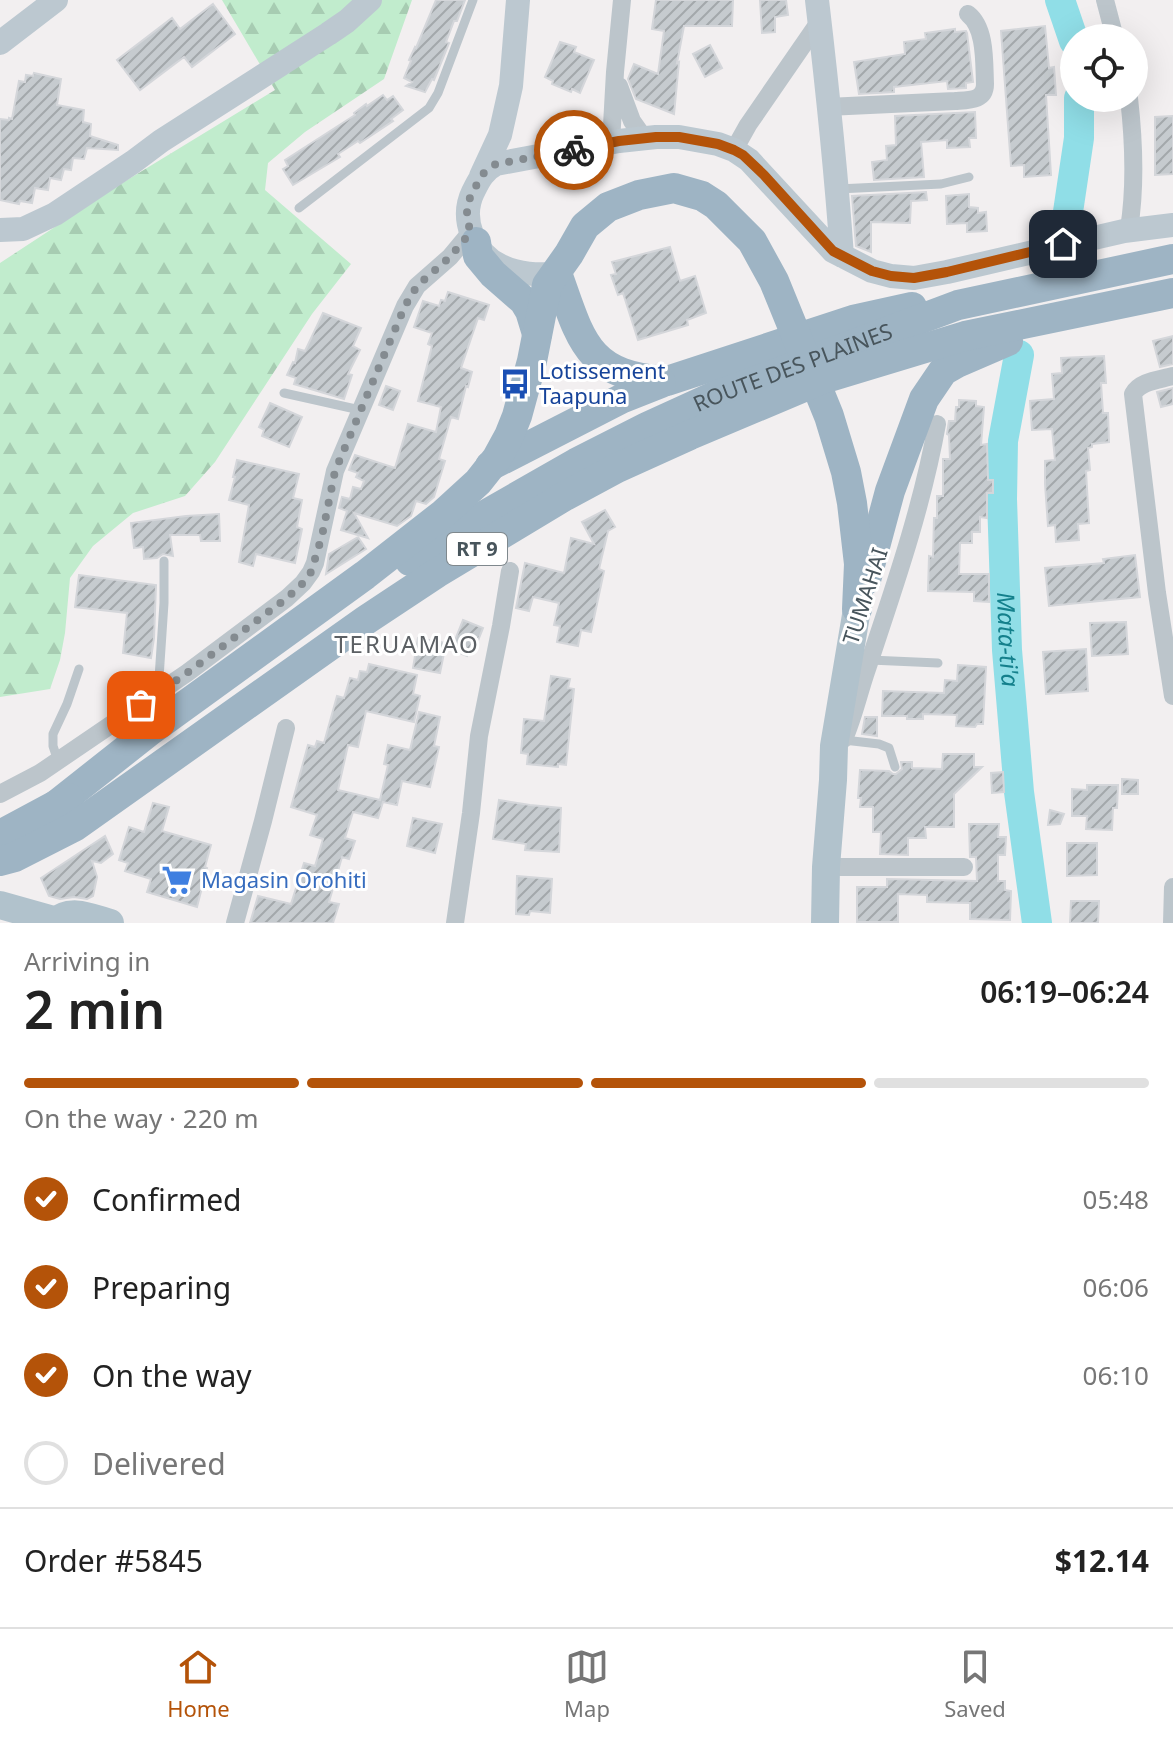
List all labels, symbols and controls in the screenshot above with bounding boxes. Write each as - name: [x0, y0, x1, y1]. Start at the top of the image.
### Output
- map controls: [1060, 24, 1148, 112]
- button: locate: [1060, 24, 1148, 112]
- courier: [534, 110, 614, 190]
- icon: bike: [552, 128, 596, 172]
- pin: [1029, 210, 1097, 278]
- icon: home: [1041, 222, 1085, 266]
- street label: ROUTE DES PLAINES: [688, 315, 896, 418]
- place label: Lotissement Taapuna: [539, 355, 666, 410]
- bus stop icon: Lotissement Taapuna: [498, 367, 532, 401]
- road number: RT 9: [447, 533, 507, 565]
- street label: TUMAHAI: [834, 543, 894, 648]
- water label: Mata-ti'a: [990, 591, 1028, 688]
- district label: TERUAMAO: [334, 627, 480, 660]
- pin: [107, 671, 175, 739]
- icon: bag: [119, 683, 163, 727]
- supermarket icon: Magasin Orohiti: [160, 863, 194, 897]
- place label: Magasin Orohiti: [201, 864, 367, 894]
- text: Arriving in: [24, 943, 150, 979]
- text: 06:19–06:24: [980, 971, 1149, 1012]
- text: 2 min: [24, 973, 165, 1044]
- text: On the way · 220 m: [24, 1100, 258, 1136]
- icon: check: [24, 1177, 68, 1221]
- text: Confirmed: [92, 1179, 242, 1220]
- text: 05:48: [1083, 1181, 1149, 1217]
- icon: check: [24, 1265, 68, 1309]
- text: Preparing: [92, 1267, 231, 1308]
- text: 06:06: [1083, 1269, 1149, 1305]
- icon: check: [24, 1353, 68, 1397]
- text: On the way: [92, 1355, 252, 1396]
- text: 06:10: [1083, 1357, 1149, 1393]
- text: Delivered: [92, 1443, 226, 1484]
- text: Order #5845: [24, 1540, 203, 1581]
- text: $12.14: [1055, 1540, 1149, 1581]
- tab: Home: [167, 1645, 230, 1723]
- tab: Map: [564, 1645, 610, 1723]
- tab: Saved: [944, 1645, 1006, 1723]

